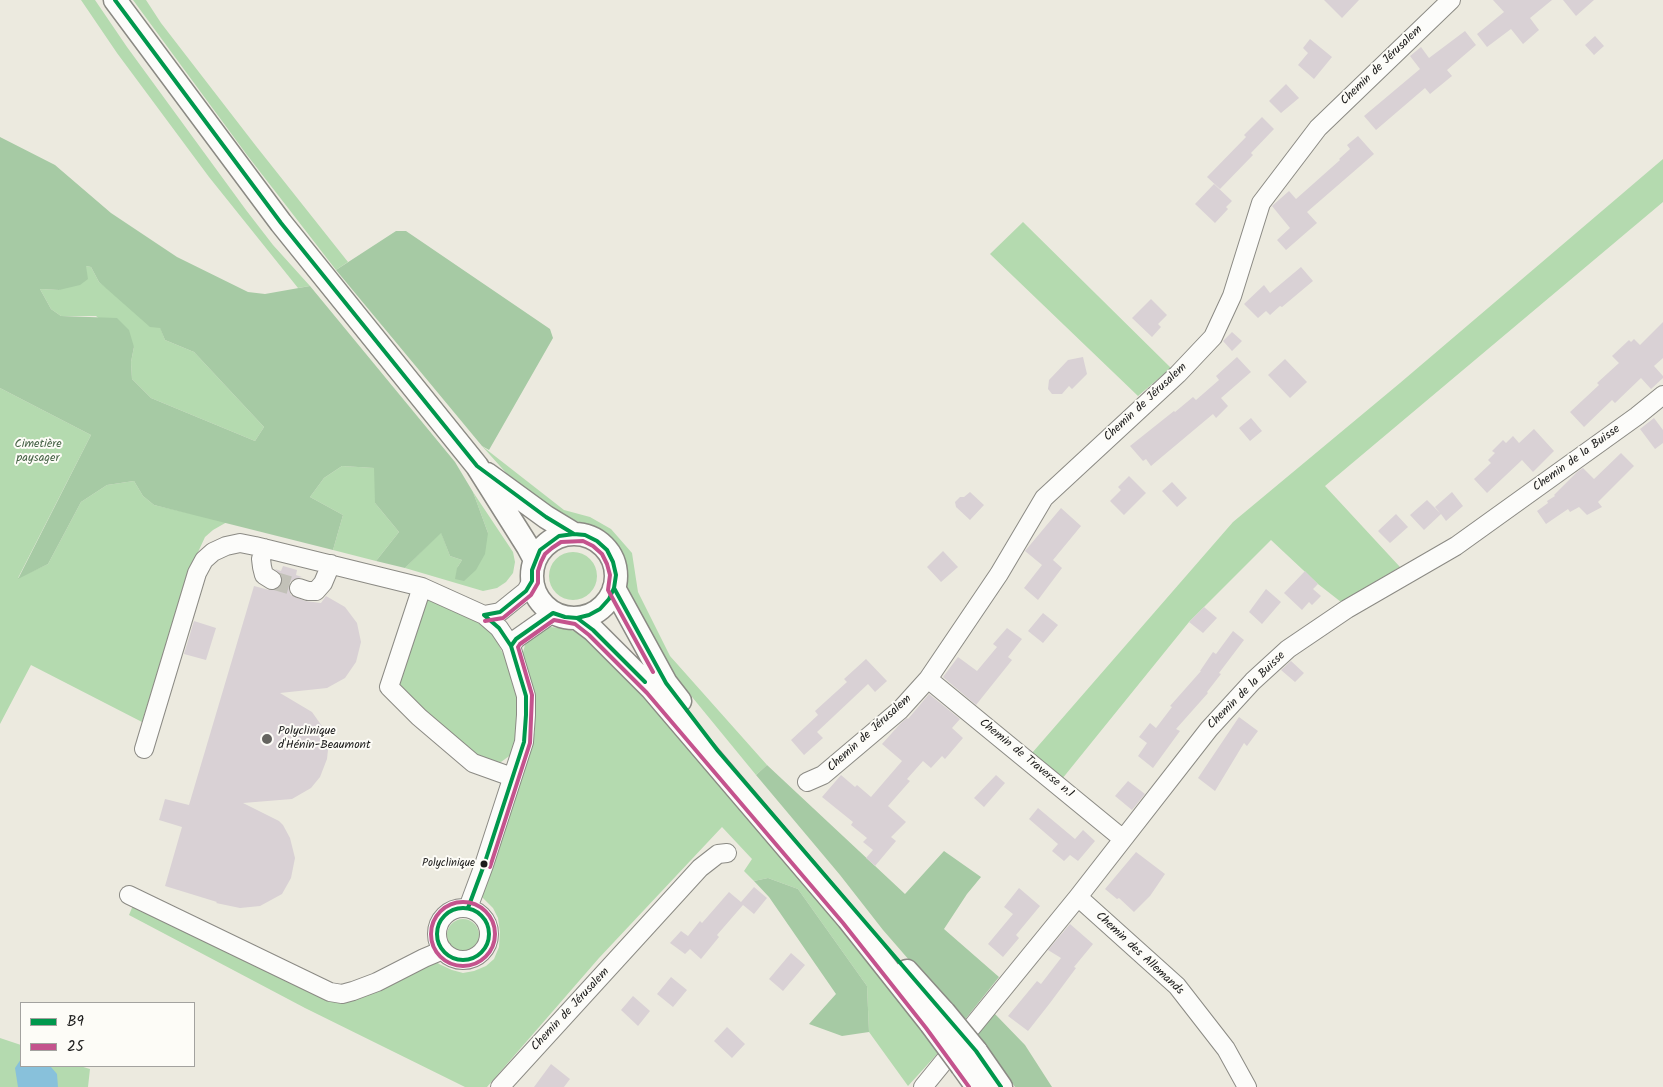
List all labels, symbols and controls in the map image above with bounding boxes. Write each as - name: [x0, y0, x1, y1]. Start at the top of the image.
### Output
- street label: Chemin de Jérusalem: [1338, 23, 1426, 109]
- street label: Chemin de Jérusalem: [1102, 361, 1190, 445]
- street label: Chemin de la Buisse: [1531, 423, 1623, 495]
- park label: Cimetière paysager: [14, 438, 62, 466]
- street label: Chemin de la Buisse: [1205, 649, 1289, 733]
- street label: Chemin de Jérusalem: [825, 692, 915, 776]
- street label: Chemin de Traverse n.1: [976, 716, 1076, 802]
- place label: Polyclinique d'Hénin-Beaumont: [278, 725, 371, 753]
- marker: Polyclinique d'Hénin-Beaumont: [260, 732, 274, 746]
- place label: Polyclinique: [422, 857, 475, 871]
- marker: Polyclinique: [479, 859, 489, 869]
- street label: Chemin des Allemands: [1092, 909, 1186, 999]
- street label: Chemin de Jérusalem: [529, 966, 613, 1054]
- legend: [20, 1002, 195, 1067]
- text: B9: [67, 1010, 84, 1034]
- text: 25: [67, 1035, 84, 1059]

